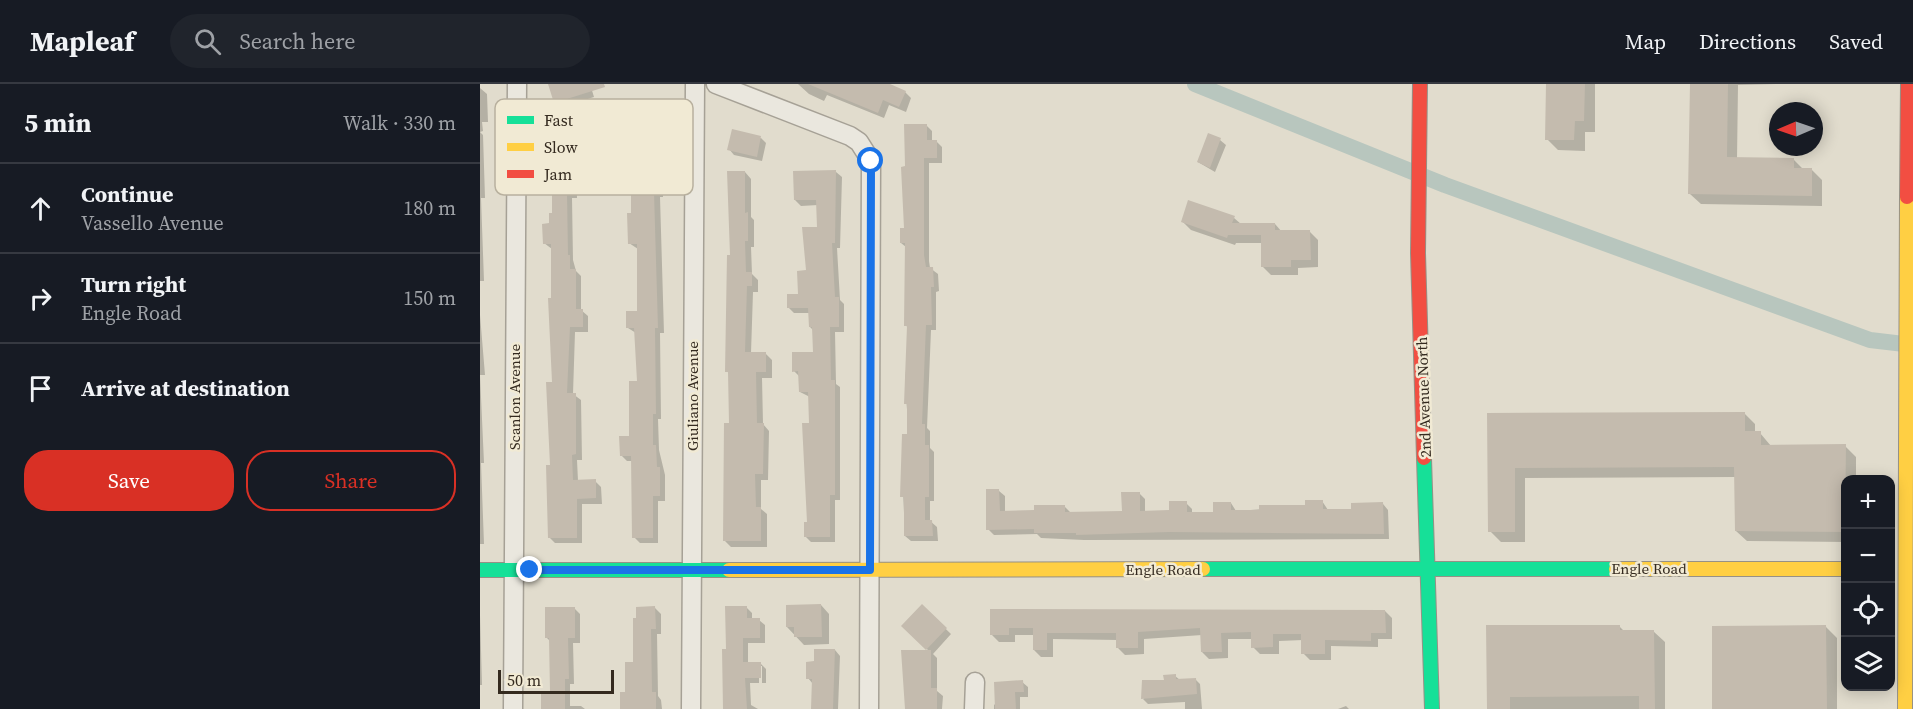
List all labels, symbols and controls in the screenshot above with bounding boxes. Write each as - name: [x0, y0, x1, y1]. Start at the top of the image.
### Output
- search box: [170, 14, 590, 68]
- text: Mapleaf: [30, 22, 134, 60]
- icon: search: [191, 25, 224, 58]
- text: Search here: [239, 26, 355, 56]
- text: Map: [1625, 27, 1666, 56]
- text: Directions: [1699, 27, 1796, 56]
- text: Saved: [1829, 27, 1883, 56]
- legend: [495, 99, 693, 195]
- north arrow: [1769, 102, 1823, 156]
- text: 5 min: [24, 105, 91, 141]
- text: Walk · 330 m: [343, 109, 456, 137]
- text: Fast: [544, 109, 574, 131]
- text: Slow: [544, 136, 579, 158]
- route start: [857, 147, 883, 173]
- text: Jam: [543, 163, 572, 185]
- text: Continue: [81, 179, 174, 209]
- icon: ahead: [24, 192, 57, 225]
- text: 180 m: [403, 194, 456, 222]
- text: Vassello Avenue: [81, 209, 224, 237]
- text: Turn right: [81, 269, 186, 299]
- icon: right: [24, 282, 57, 315]
- text: 150 m: [403, 284, 456, 312]
- text: Engle Road: [81, 299, 181, 327]
- street label: 2nd Avenue North: [1411, 336, 1436, 458]
- street label: Giuliano Avenue: [682, 341, 703, 451]
- street label: Scanlon Avenue: [504, 344, 525, 450]
- icon: arrive: [24, 372, 57, 405]
- text: Arrive at destination: [81, 373, 290, 403]
- button: Save: [24, 450, 234, 511]
- button: Share: [246, 450, 456, 511]
- map controls: [1841, 475, 1895, 691]
- button: +: [1841, 475, 1895, 529]
- button: −: [1841, 529, 1895, 583]
- route end: [516, 556, 542, 582]
- street label: Engle Road: [1611, 558, 1687, 579]
- street label: Engle Road: [1125, 559, 1201, 580]
- button: locate: [1841, 583, 1895, 637]
- button: layers: [1841, 637, 1895, 691]
- scale bar: [498, 667, 614, 694]
- text: 50 m: [507, 669, 541, 691]

